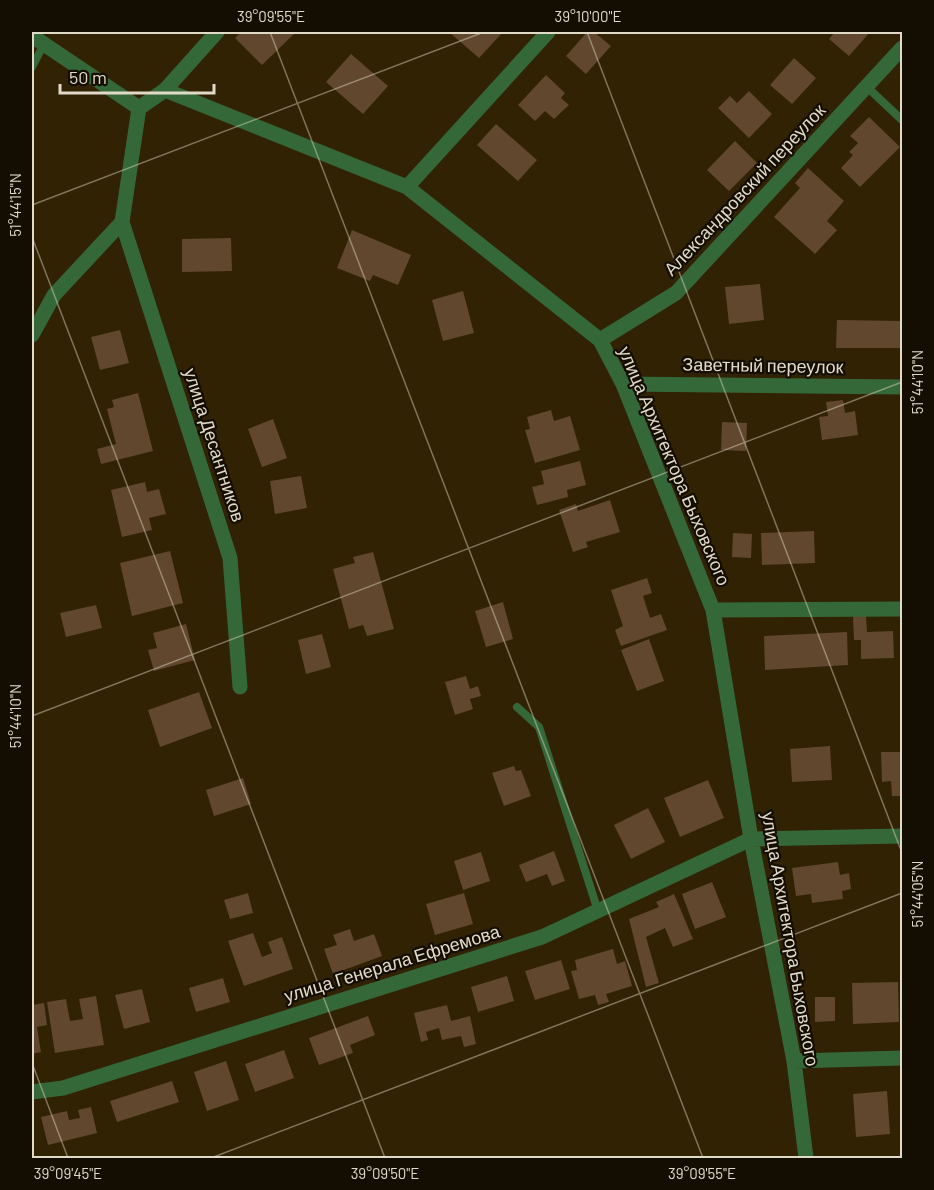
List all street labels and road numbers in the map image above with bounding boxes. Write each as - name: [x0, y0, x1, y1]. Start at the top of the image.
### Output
- street label: Александровский переулок: [659, 99, 830, 280]
- street label: улица Архитектора Быховского: [614, 343, 735, 589]
- street label: Заветный переулок: [682, 353, 844, 377]
- street label: улица Десантников: [180, 365, 250, 524]
- street label: улица Архитектора Быховского: [758, 810, 824, 1068]
- street label: улица Генерала Ефремова: [281, 919, 503, 1006]

